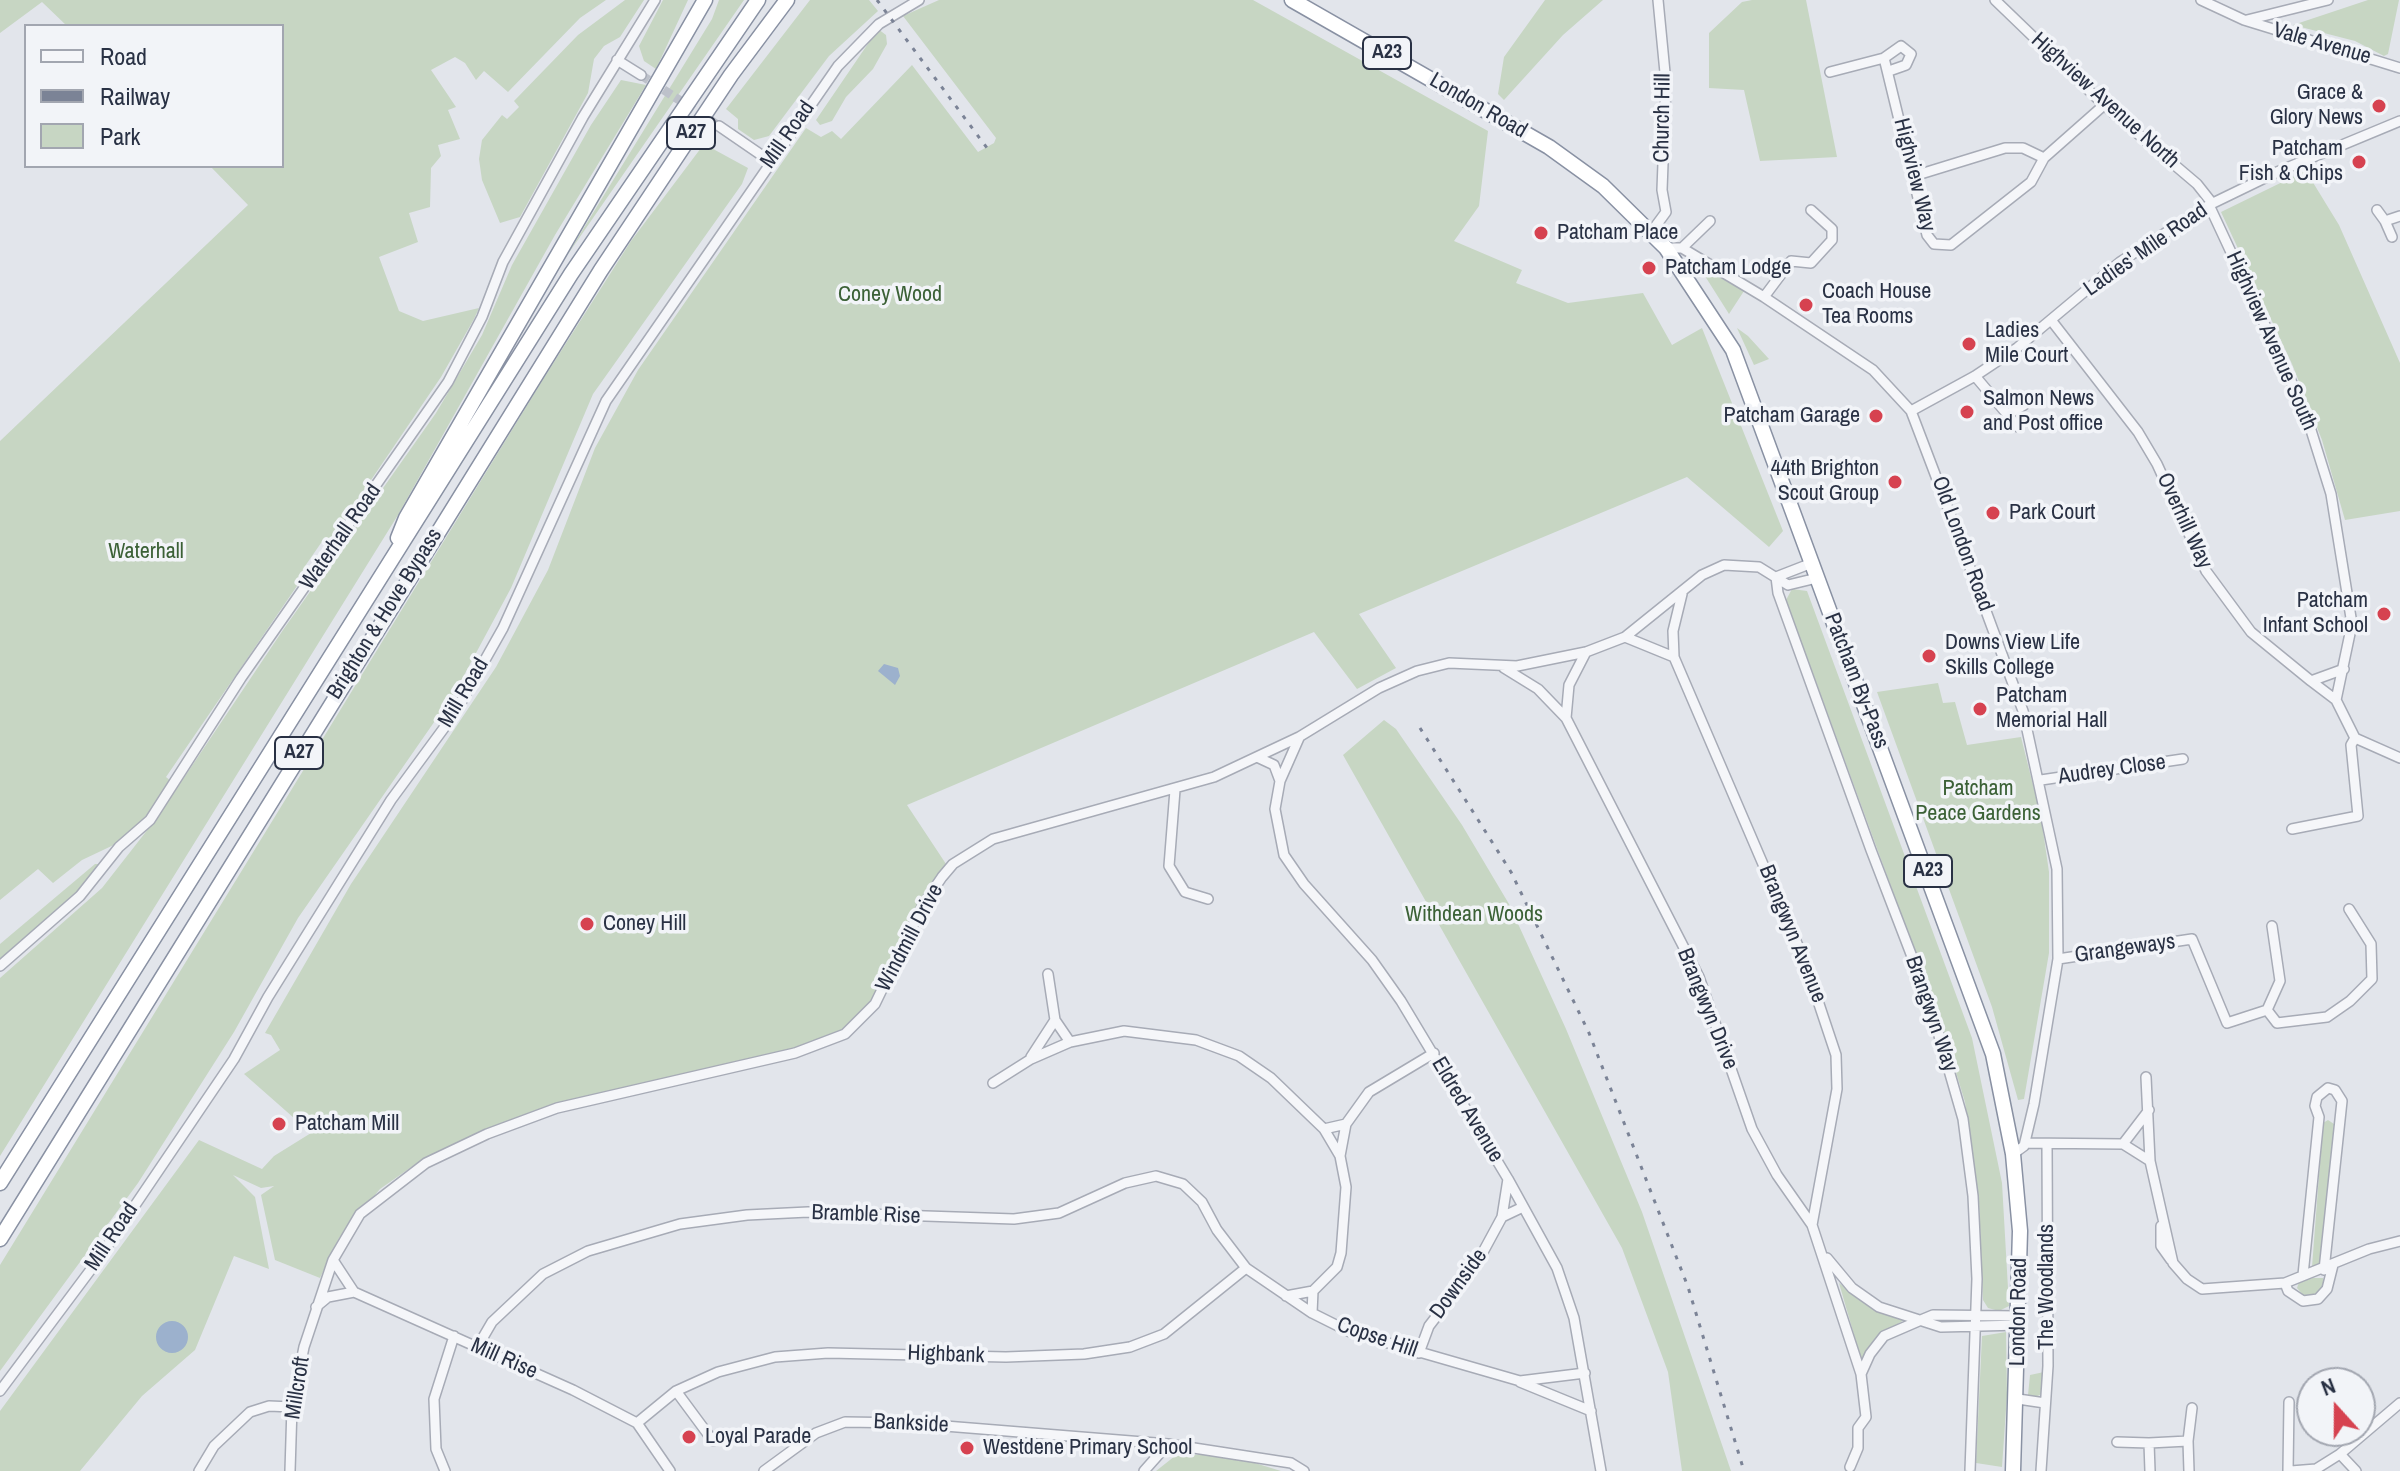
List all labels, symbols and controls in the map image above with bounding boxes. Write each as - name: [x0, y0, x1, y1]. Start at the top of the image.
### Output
- street label: Vale Avenue: [2270, 17, 2374, 71]
- legend: [24, 24, 284, 168]
- street label: Highview Avenue North: [2025, 28, 2185, 174]
- road number: A23: [1363, 37, 1411, 69]
- text: Road: [100, 40, 147, 72]
- street label: London Road: [1424, 67, 1532, 145]
- street label: Church Hill: [1649, 73, 1677, 163]
- text: Railway: [100, 80, 170, 112]
- place label: Grace & Glory News: [2270, 80, 2363, 132]
- street label: Mill Road: [755, 96, 821, 174]
- marker: Grace & Glory News: [2370, 97, 2388, 115]
- street label: Highview Way: [1887, 116, 1941, 234]
- road number: A27: [667, 117, 715, 149]
- text: Park: [100, 120, 140, 152]
- place label: Patcham Fish & Chips: [2239, 136, 2343, 188]
- marker: Patcham Fish & Chips: [2350, 153, 2368, 171]
- street label: Ladies' Mile Road: [2079, 198, 2213, 302]
- place label: Patcham Place: [1557, 220, 1678, 246]
- marker: Patcham Place: [1532, 224, 1550, 242]
- street label: Highview Avenue South: [2220, 247, 2322, 435]
- place label: Patcham Lodge: [1665, 255, 1791, 281]
- marker: Patcham Lodge: [1640, 259, 1658, 277]
- place label: Coach House Tea Rooms: [1822, 279, 1931, 330]
- park label: Coney Wood: [838, 282, 942, 308]
- marker: Coach House Tea Rooms: [1797, 296, 1815, 314]
- place label: Ladies Mile Court: [1985, 318, 2068, 370]
- marker: Ladies Mile Court: [1960, 335, 1978, 353]
- place label: Salmon News and Post office: [1983, 386, 2103, 438]
- place label: Patcham Garage: [1724, 403, 1860, 429]
- marker: Salmon News and Post office: [1958, 403, 1976, 421]
- marker: Patcham Garage: [1867, 407, 1885, 425]
- place label: 44th Brighton Scout Group: [1771, 456, 1879, 508]
- street label: Overhill Way: [2150, 469, 2218, 573]
- marker: 44th Brighton Scout Group: [1886, 473, 1904, 491]
- street label: Old London Road: [1925, 473, 1999, 615]
- street label: Waterhall Road: [295, 479, 387, 595]
- place label: Park Court: [2009, 500, 2095, 526]
- marker: Park Court: [1984, 504, 2002, 522]
- street label: Brighton & Hove Bypass: [322, 524, 448, 704]
- park label: Waterhall: [108, 539, 184, 565]
- place label: Patcham Infant School: [2263, 588, 2368, 640]
- marker: Patcham Infant School: [2375, 605, 2393, 623]
- street label: Patcham By-Pass: [1818, 609, 1894, 753]
- place label: Downs View Life Skills College: [1945, 630, 2080, 682]
- marker: Downs View Life Skills College: [1920, 647, 1938, 665]
- street label: Mill Road: [433, 654, 495, 732]
- place label: Patcham Memorial Hall: [1996, 683, 2107, 734]
- marker: Patcham Memorial Hall: [1971, 700, 1989, 718]
- road number: A27: [275, 737, 323, 769]
- street label: Audrey Close: [2057, 749, 2167, 791]
- park label: Patcham Peace Gardens: [1915, 776, 2041, 828]
- road number: A23: [1904, 855, 1952, 887]
- street label: Brangwyn Avenue: [1752, 861, 1832, 1007]
- street label: Windmill Drive: [871, 880, 949, 996]
- park label: Withdean Woods: [1405, 902, 1543, 928]
- place label: Coney Hill: [603, 911, 686, 937]
- marker: Coney Hill: [578, 915, 596, 933]
- street label: Grangeways: [2073, 929, 2177, 969]
- street label: Brangwyn Drive: [1671, 945, 1743, 1073]
- street label: Brangwyn Way: [1899, 953, 1963, 1075]
- street label: Eldred Avenue: [1425, 1053, 1509, 1167]
- place label: Patcham Mill: [295, 1111, 399, 1137]
- marker: Patcham Mill: [270, 1115, 288, 1133]
- street label: Mill Road: [80, 1198, 144, 1276]
- street label: Bramble Rise: [811, 1200, 921, 1230]
- street label: The Woodlands: [2034, 1224, 2060, 1350]
- street label: Downside: [1425, 1244, 1493, 1324]
- street label: London Road: [2005, 1258, 2033, 1366]
- street label: Copse Hill: [1333, 1312, 1421, 1364]
- street label: Mill Rise: [467, 1333, 541, 1385]
- street label: Highbank: [907, 1340, 985, 1370]
- street label: Millcroft: [280, 1355, 316, 1421]
- north arrow: [2296, 1367, 2376, 1447]
- text: N: [2317, 1370, 2340, 1403]
- street label: Bankside: [873, 1409, 949, 1439]
- place label: Loyal Parade: [705, 1424, 811, 1450]
- marker: Loyal Parade: [680, 1428, 698, 1446]
- place label: Westdene Primary School: [983, 1435, 1192, 1461]
- marker: Westdene Primary School: [958, 1439, 976, 1457]

